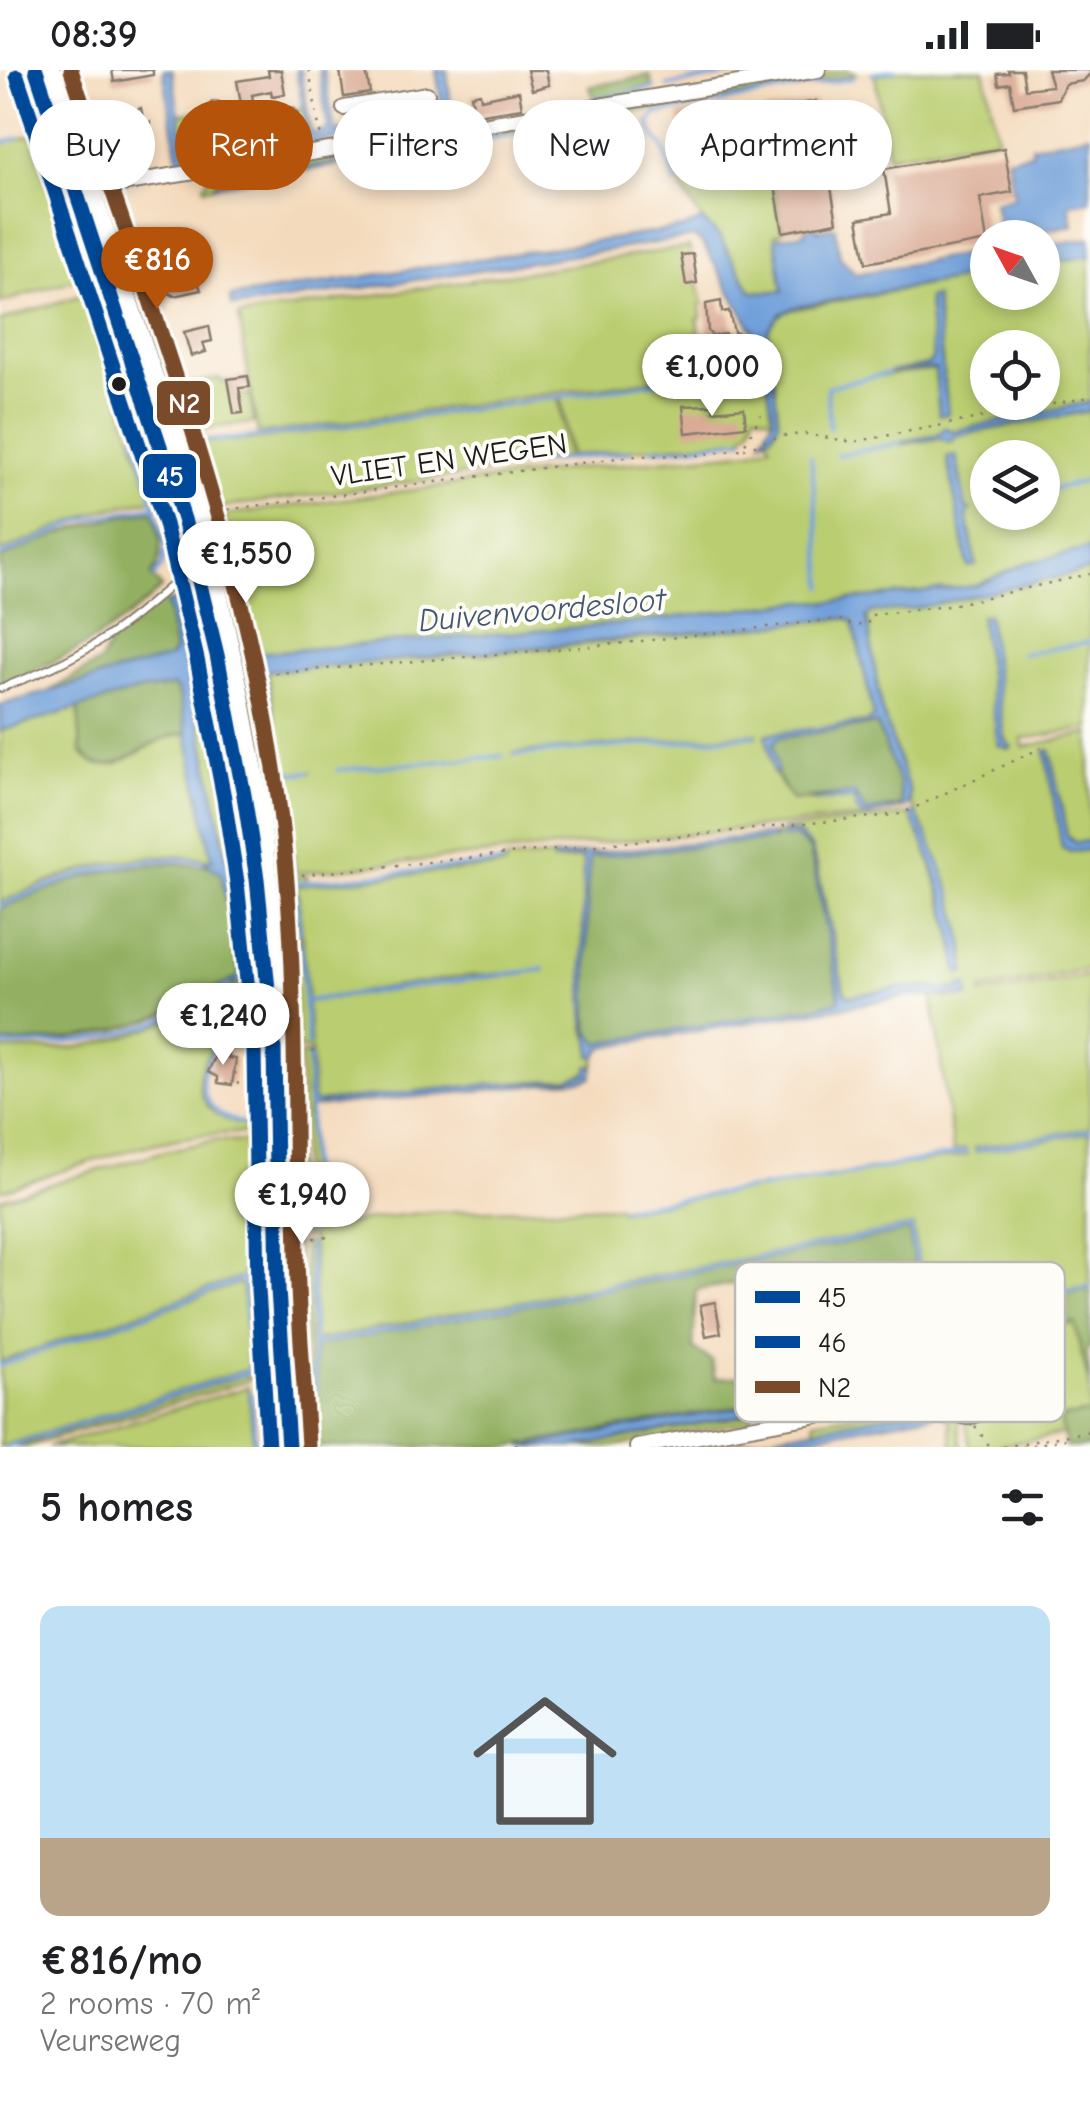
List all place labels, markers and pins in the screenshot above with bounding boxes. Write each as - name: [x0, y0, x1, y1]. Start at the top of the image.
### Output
- pin: €816: [98, 227, 216, 312]
- pin: €1,000: [631, 334, 793, 419]
- unlabelled marker: [109, 374, 129, 394]
- pin: €1,550: [165, 521, 327, 606]
- pin: €1,240: [142, 983, 304, 1068]
- pin: €1,940: [221, 1162, 383, 1247]

